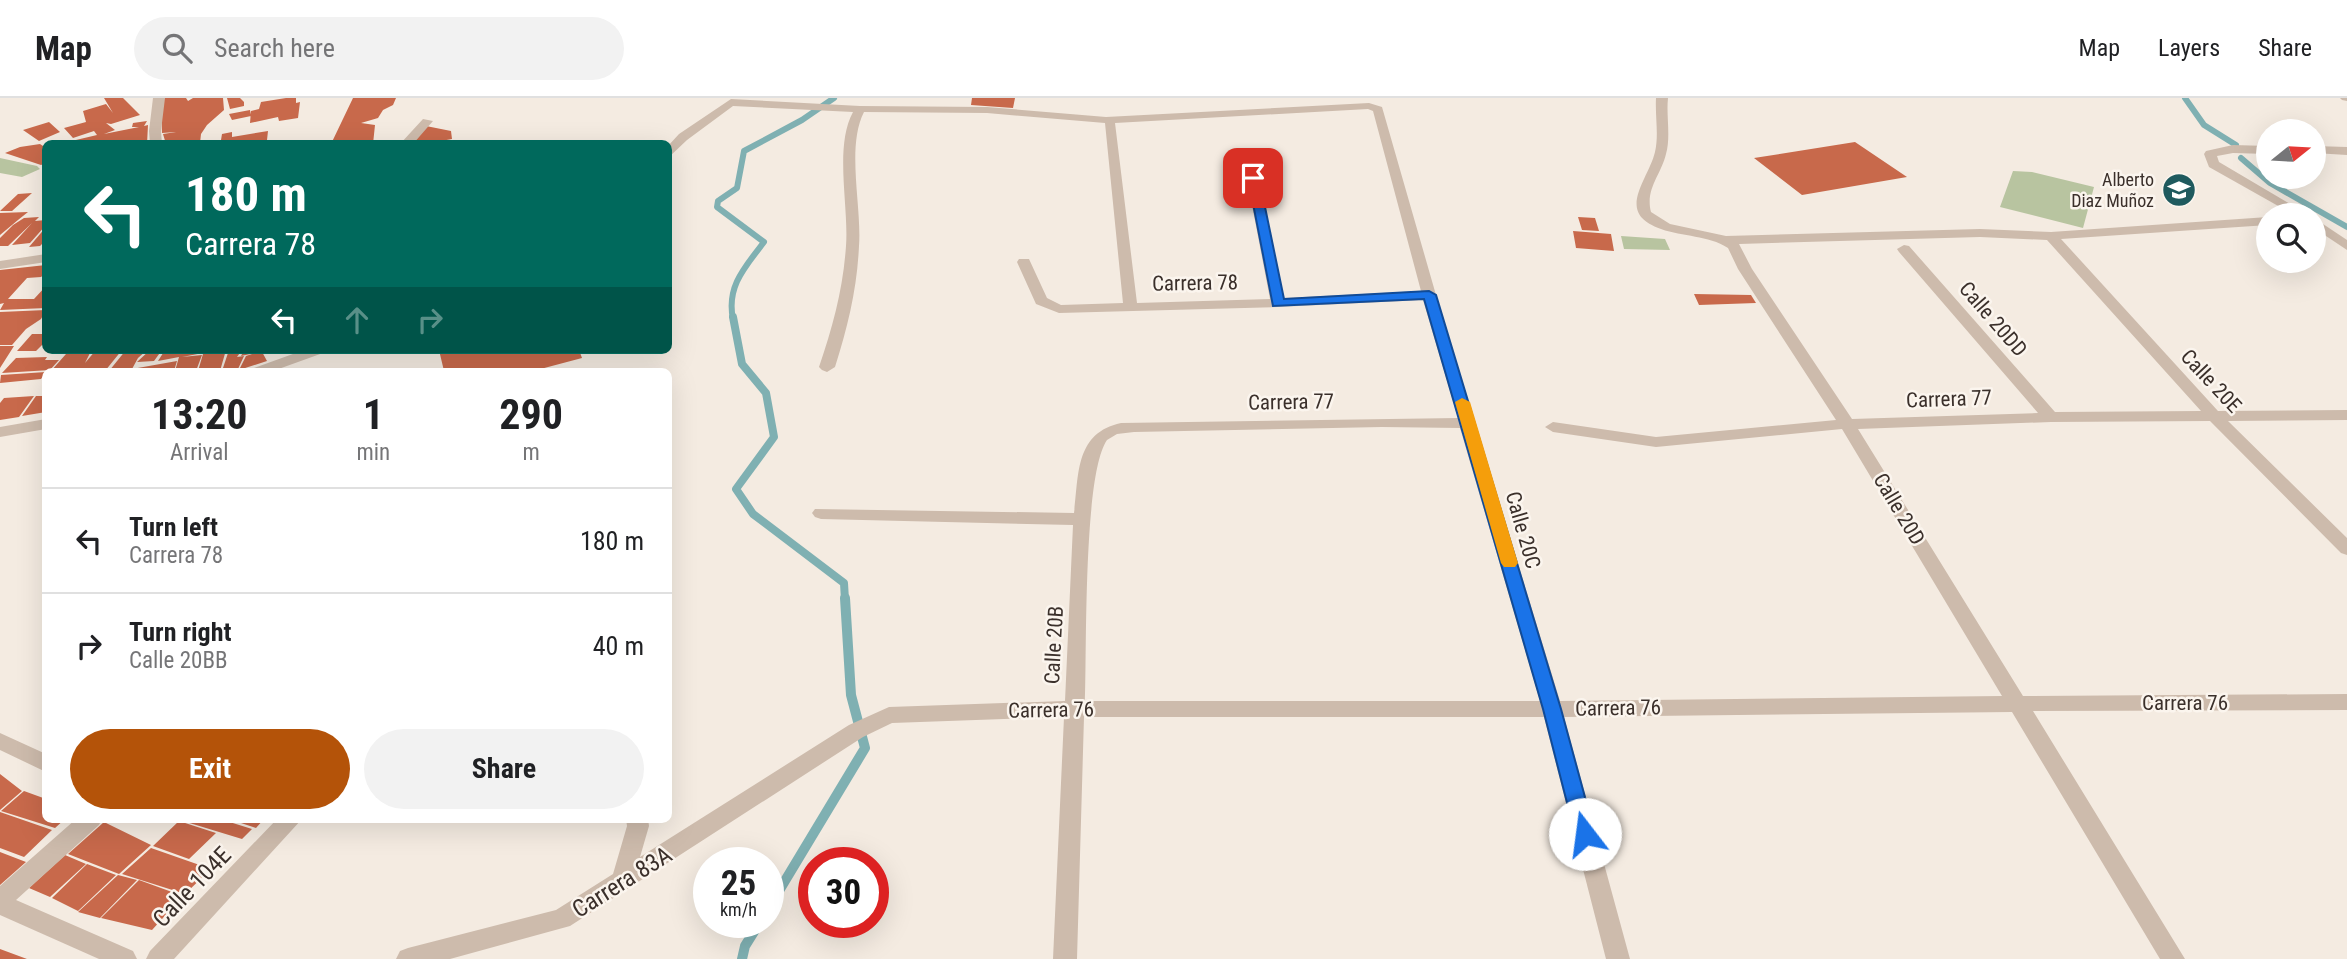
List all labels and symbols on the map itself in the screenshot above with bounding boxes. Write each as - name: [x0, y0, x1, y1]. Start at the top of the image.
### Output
- north arrow: [2256, 119, 2326, 189]
- pin: [1223, 148, 1283, 208]
- place label: Alberto Diaz Muñoz: [2071, 169, 2154, 211]
- school or university icon: Alberto Diaz Muñoz: [2160, 171, 2198, 209]
- street label: Carrera 78: [1152, 270, 1238, 296]
- street label: Calle 20DD: [1954, 277, 2032, 361]
- street label: Calle 20E: [2176, 344, 2246, 418]
- street label: Carrera 77: [1906, 386, 1992, 412]
- street label: Carrera 77: [1248, 389, 1334, 415]
- street label: Calle 20D: [1868, 469, 1930, 549]
- street label: Calle 20C: [1501, 489, 1545, 571]
- street label: Calle 20B: [1040, 605, 1068, 685]
- street label: Carrera 76: [2142, 691, 2228, 715]
- street label: Carrera 76: [1575, 695, 1661, 721]
- street label: Carrera 76: [1008, 697, 1094, 723]
- position arrow: [1548, 797, 1622, 871]
- street label: Carrera 83A: [567, 840, 677, 924]
- street label: Calle 104E: [147, 841, 237, 933]
- speed limit sign: 30: [798, 847, 889, 938]

